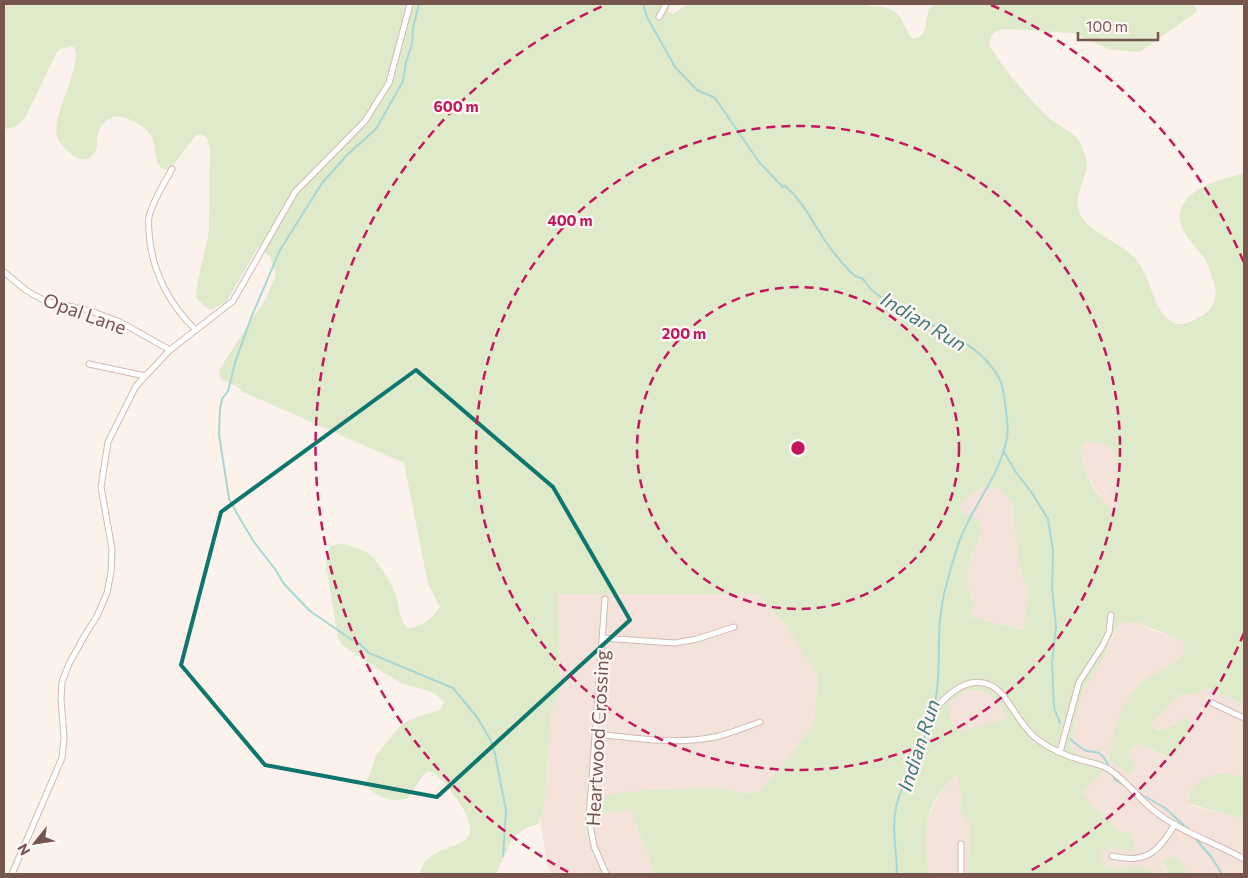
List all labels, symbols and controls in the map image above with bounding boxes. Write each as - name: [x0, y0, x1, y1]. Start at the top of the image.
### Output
- scale bar: [1078, 10, 1158, 42]
- text: 100 m: [1086, 17, 1128, 35]
- text: 600 m: [433, 97, 479, 115]
- text: 400 m: [547, 211, 593, 229]
- water label: Indian Run: [877, 286, 971, 356]
- street label: Opal Lane: [40, 287, 130, 339]
- text: 200 m: [662, 324, 706, 342]
- centre of rings: [789, 439, 807, 457]
- street label: Heartwood Crossing: [581, 649, 613, 827]
- water label: Indian Run: [892, 696, 944, 794]
- north arrow: [10, 818, 60, 868]
- text: N: [13, 841, 33, 859]

